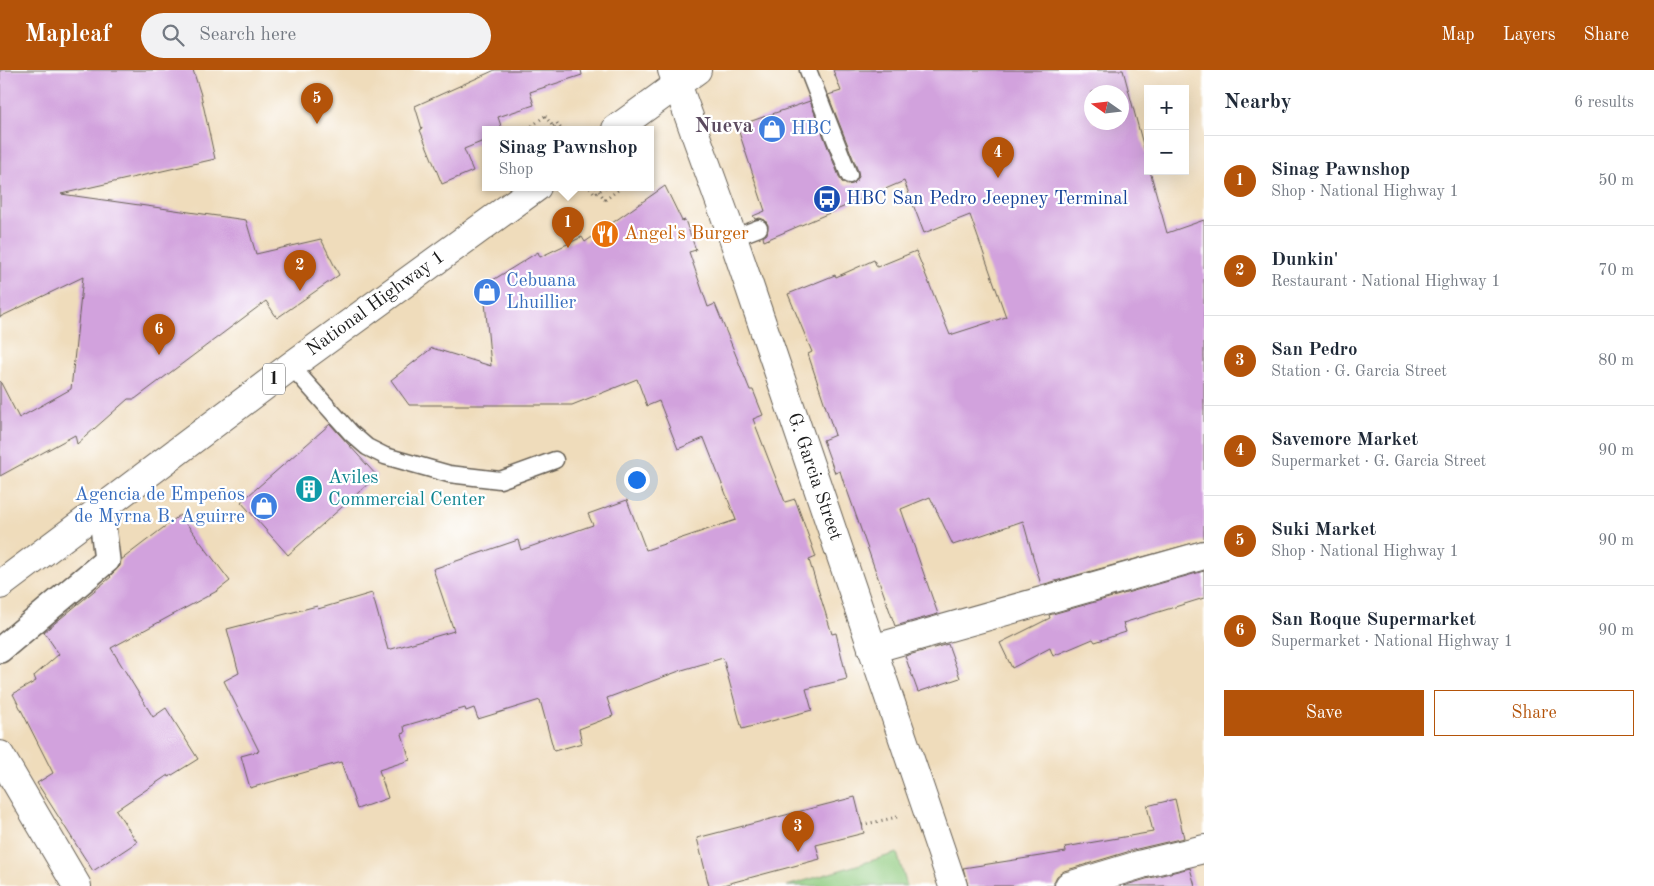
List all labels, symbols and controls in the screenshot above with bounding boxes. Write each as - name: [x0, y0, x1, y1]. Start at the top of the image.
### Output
- search box: [141, 13, 491, 58]
- icon: search: [159, 21, 187, 49]
- text: Mapleaf: [25, 23, 111, 47]
- text: Search here: [199, 26, 296, 45]
- text: Map: [1441, 26, 1475, 44]
- text: Layers: [1503, 26, 1555, 44]
- text: Share: [1583, 26, 1629, 44]
- pin: 5: [301, 83, 333, 124]
- north arrow: [1084, 85, 1129, 130]
- map controls: [1144, 85, 1189, 175]
- button: +: [1144, 85, 1189, 130]
- text: Nearby: [1224, 92, 1292, 113]
- text: 6 results: [1574, 95, 1634, 111]
- shop icon: HBC: [757, 114, 787, 144]
- district label: Nueva: [695, 116, 754, 137]
- place label: HBC: [791, 120, 832, 139]
- popup: [482, 126, 654, 191]
- button: −: [1144, 130, 1189, 175]
- pin: 4: [982, 137, 1014, 178]
- text: Sinag Pawnshop: [498, 139, 638, 158]
- text: Sinag Pawnshop: [1271, 161, 1410, 180]
- text: Shop: [498, 162, 533, 178]
- text: 1: [1235, 173, 1245, 189]
- text: 50 m: [1598, 173, 1634, 189]
- bus stop icon: HBC San Pedro Jeepney Terminal: [812, 184, 842, 214]
- text: Shop · National Highway 1: [1271, 184, 1459, 200]
- place label: HBC San Pedro Jeepney Terminal: [846, 190, 1128, 209]
- pin: 1: [552, 207, 584, 248]
- restaurant icon: Angel's Burger: [590, 219, 620, 249]
- place label: Angel's Burger: [624, 225, 749, 244]
- street label: National Highway 1: [303, 248, 449, 360]
- pin: 2: [284, 250, 316, 291]
- text: Dunkin': [1271, 251, 1338, 270]
- text: 2: [1235, 263, 1245, 279]
- text: 70 m: [1598, 263, 1634, 279]
- place label: Cebuana Lhuillier: [506, 272, 577, 313]
- text: Restaurant · National Highway 1: [1271, 274, 1500, 290]
- shop icon: Cebuana Lhuillier: [472, 277, 502, 307]
- pin: 6: [143, 314, 175, 355]
- text: San Pedro: [1271, 341, 1358, 360]
- text: 3: [1235, 353, 1245, 369]
- text: 80 m: [1598, 353, 1634, 369]
- road number: 1: [263, 364, 285, 394]
- text: Station · G. Garcia Street: [1271, 364, 1447, 380]
- street label: G. Garcia Street: [783, 411, 845, 543]
- text: Savemore Market: [1271, 431, 1418, 450]
- text: 4: [1235, 443, 1245, 459]
- text: 90 m: [1598, 443, 1634, 459]
- text: Supermarket · G. Garcia Street: [1271, 454, 1486, 470]
- your location: [624, 467, 650, 493]
- place label: Aviles Commercial Center: [328, 469, 485, 510]
- building icon: Aviles Commercial Center: [294, 474, 324, 504]
- place label: Agencia de Empeños de Myrna B. Aguirre: [74, 486, 245, 527]
- shop icon: Agencia de Empeños de Myrna B. Aguirre: [249, 491, 279, 521]
- text: Suki Market: [1271, 521, 1376, 540]
- text: 5: [1235, 533, 1245, 549]
- text: 90 m: [1598, 533, 1634, 549]
- text: Shop · National Highway 1: [1271, 544, 1459, 560]
- text: San Roque Supermarket: [1271, 611, 1476, 630]
- text: 6: [1235, 623, 1245, 639]
- text: 90 m: [1598, 623, 1634, 639]
- text: Supermarket · National Highway 1: [1271, 634, 1513, 650]
- button: Save: [1224, 690, 1424, 736]
- button: Share: [1434, 690, 1634, 736]
- pin: 3: [782, 811, 814, 852]

